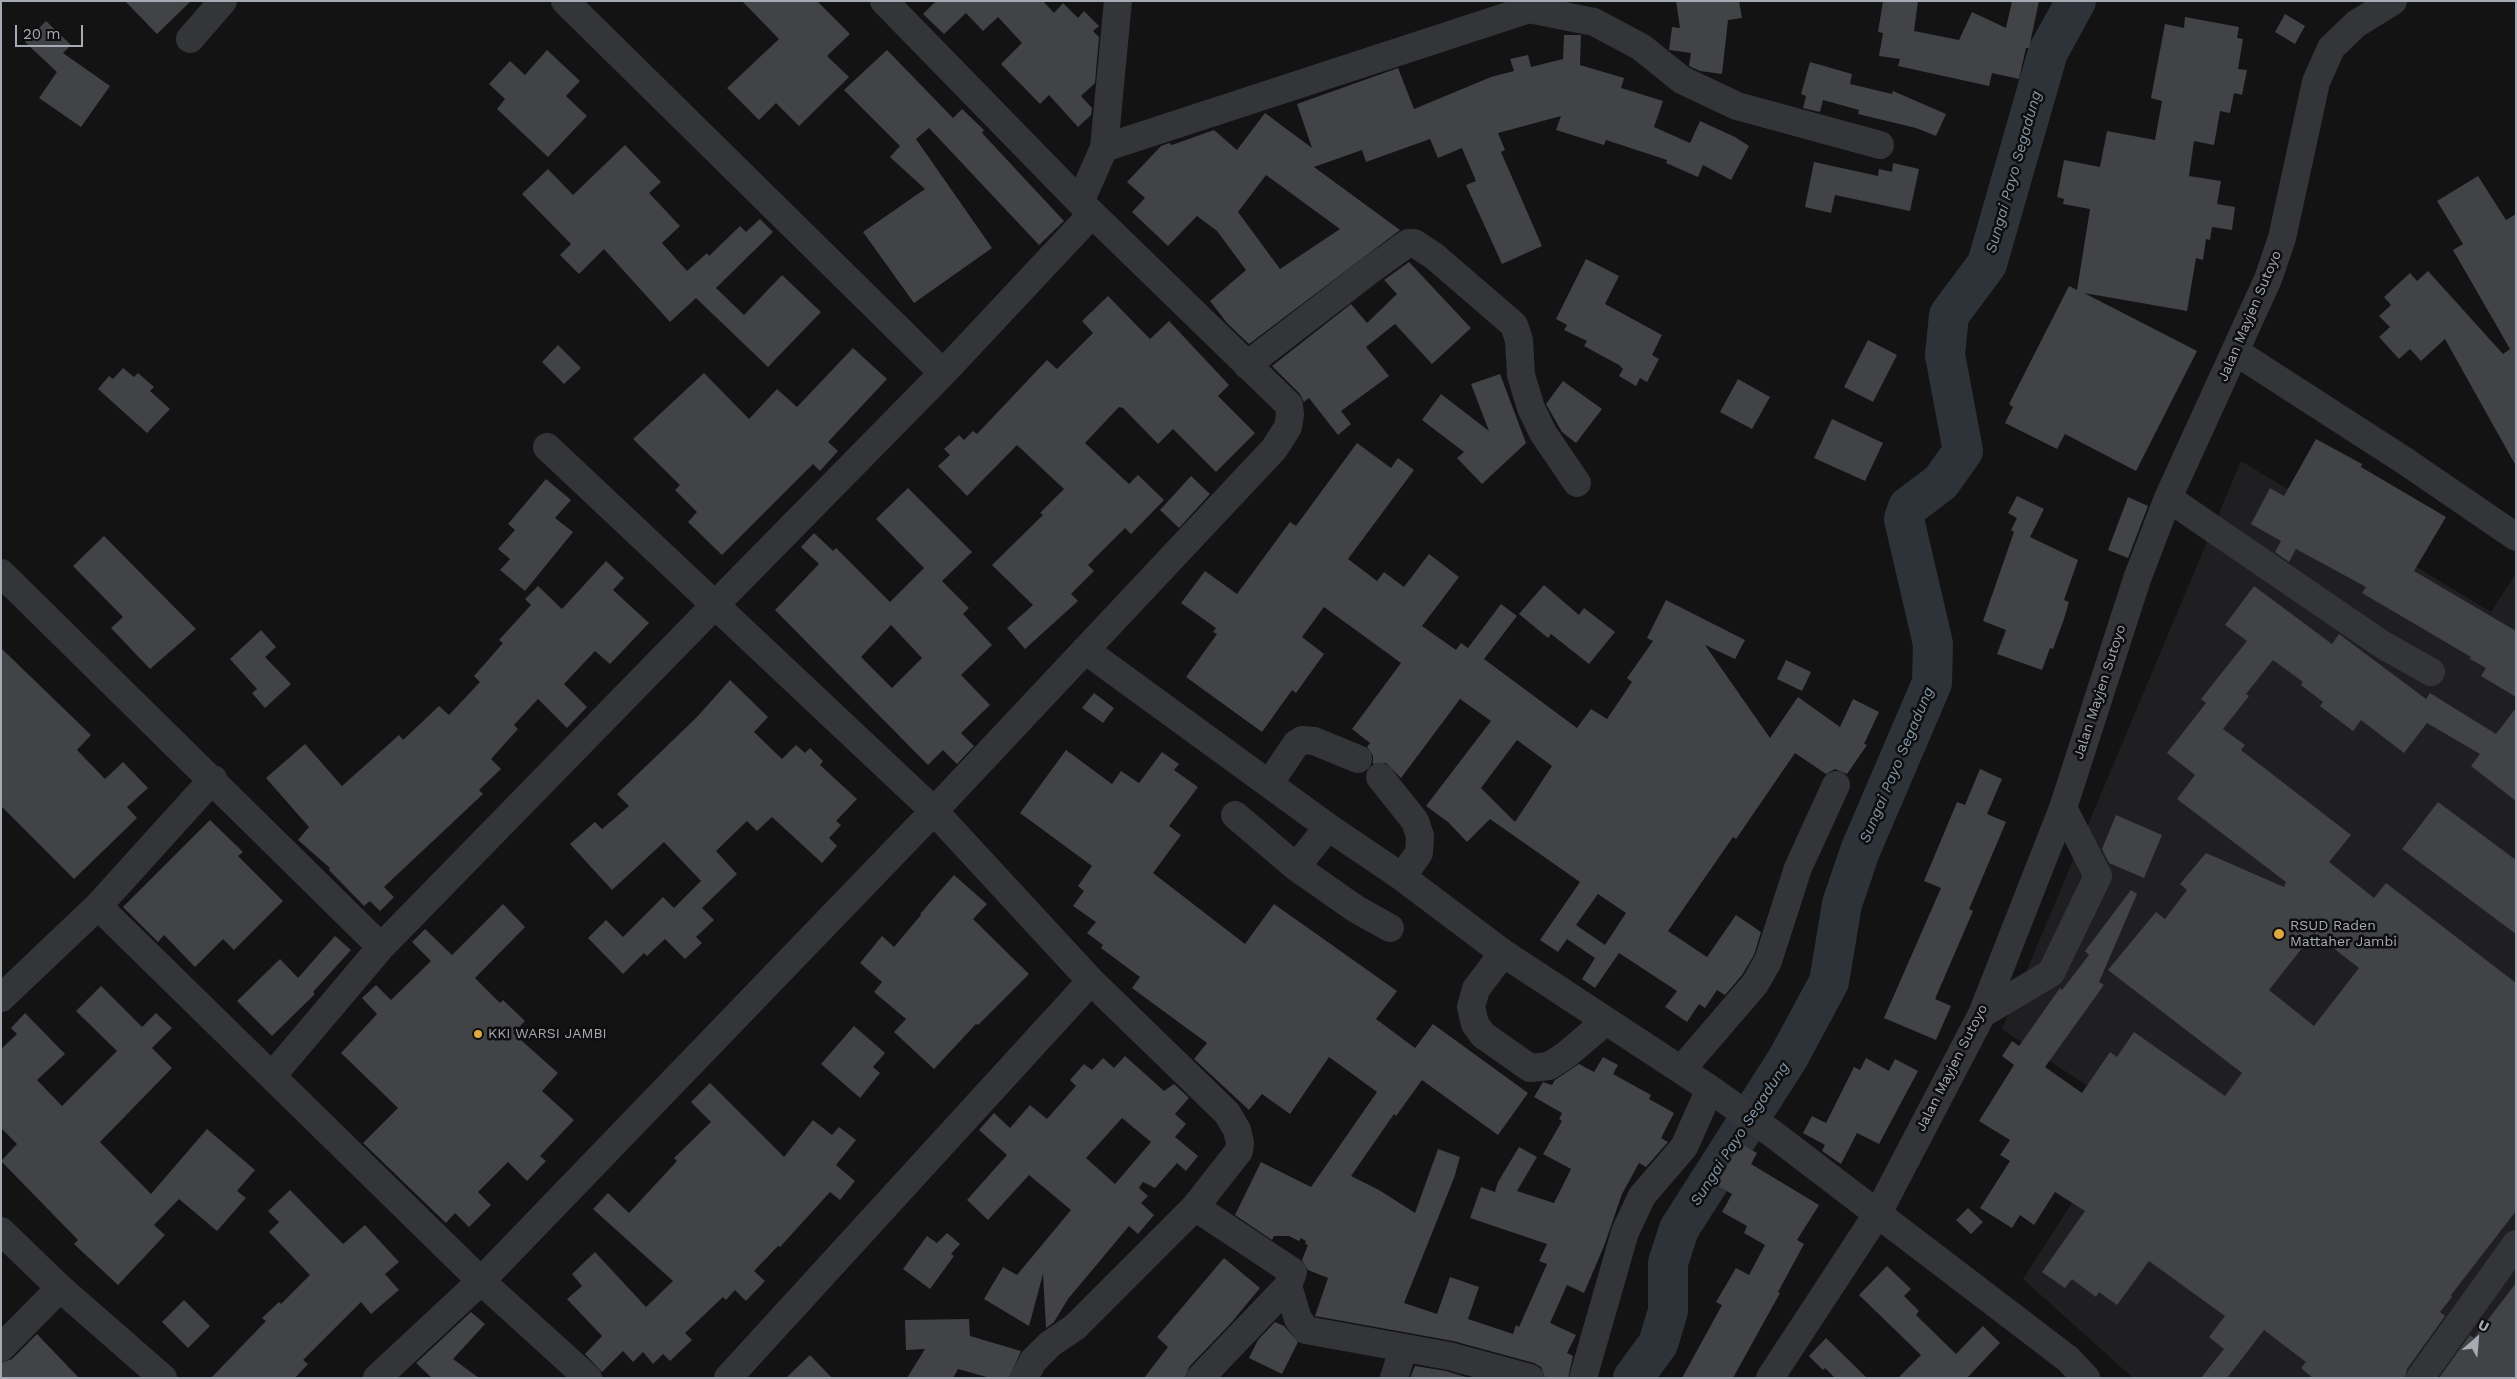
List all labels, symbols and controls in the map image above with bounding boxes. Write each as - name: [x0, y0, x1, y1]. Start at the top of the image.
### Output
- scale bar: [18, 15, 85, 47]
- text: 20 m: [23, 25, 61, 43]
- water label: Sungai Payo Segadung: [1982, 89, 2046, 255]
- street label: Jalan Mayjen Sutoyo: [2215, 248, 2285, 384]
- street label: Jalan Mayjen Sutoyo: [2070, 623, 2130, 761]
- water label: Sungai Payo Segadung: [1856, 684, 1938, 846]
- place label: RSUD Raden Mattaher Jambi: [2290, 918, 2397, 950]
- marker: RSUD Raden Mattaher Jambi: [2272, 927, 2286, 941]
- street label: Jalan Mayjen Sutoyo: [1913, 1002, 1991, 1134]
- place label: KKI WARSI JAMBI: [488, 1026, 607, 1042]
- marker: KKI WARSI JAMBI: [472, 1028, 484, 1040]
- water label: Sungai Payo Segadung: [1687, 1059, 1793, 1209]
- north arrow: [2452, 1314, 2502, 1364]
- text: U: [2476, 1316, 2492, 1335]

